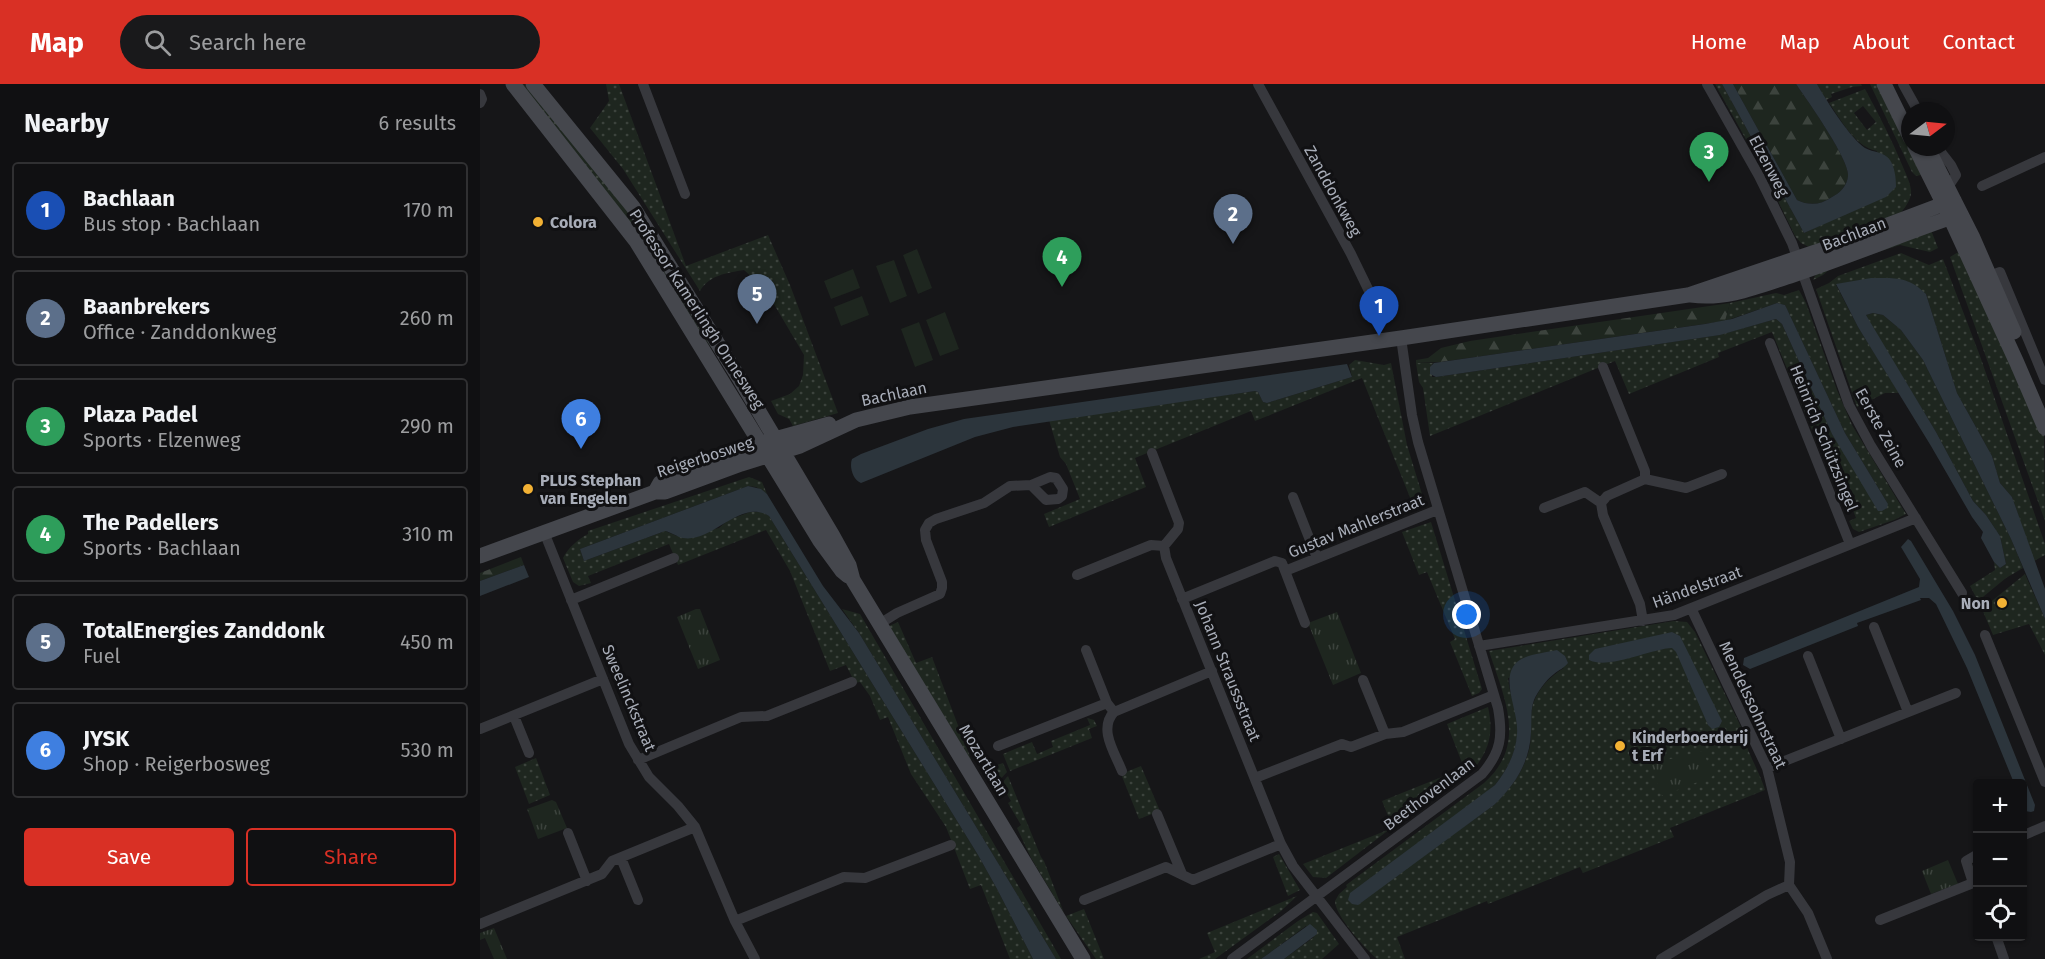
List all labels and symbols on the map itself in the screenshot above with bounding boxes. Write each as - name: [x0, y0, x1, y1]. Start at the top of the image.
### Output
- north arrow: [1901, 102, 1955, 156]
- pin: 3: [1690, 132, 1728, 182]
- street label: Elzenweg: [1745, 132, 1793, 201]
- street label: Zanddonkweg: [1300, 142, 1366, 240]
- pin: 2: [1214, 194, 1252, 244]
- street label: Professor Kamerlingh Onnesweg: [625, 206, 769, 413]
- place label: Colora: [550, 213, 597, 232]
- street label: Bachlaan: [1819, 213, 1889, 255]
- marker: Colora: [531, 215, 545, 229]
- pin: 4: [1042, 238, 1082, 287]
- pin: 5: [738, 274, 776, 324]
- pin: 1: [1360, 286, 1398, 336]
- street label: Heinrich Schützsingel: [1786, 362, 1862, 514]
- street label: Bachlaan: [859, 378, 929, 410]
- street label: Eerste Zeine: [1851, 385, 1911, 471]
- pin: 6: [562, 400, 600, 449]
- street label: Reigerbosweg: [654, 432, 756, 482]
- place label: PLUS Stephan van Engelen: [539, 471, 641, 508]
- marker: PLUS Stephan van Engelen: [521, 482, 535, 496]
- street label: Gustav Mahlerstraat: [1285, 490, 1427, 562]
- street label: Händelstraat: [1650, 562, 1745, 612]
- place label: Non: [1961, 594, 1990, 613]
- marker: Non: [1995, 596, 2009, 610]
- street label: Johann Straussstraat: [1191, 598, 1265, 744]
- your location: [1452, 600, 1481, 629]
- street label: Mendelssohnstraat: [1715, 638, 1791, 772]
- street label: Sweelinckstraat: [598, 642, 660, 754]
- street label: Mozartlaan: [955, 721, 1013, 799]
- place label: Kinderboerderij t Erf: [1632, 728, 1748, 765]
- marker: Kinderboerderij t Erf: [1613, 739, 1627, 753]
- street label: Beethovenlaan: [1380, 754, 1478, 834]

